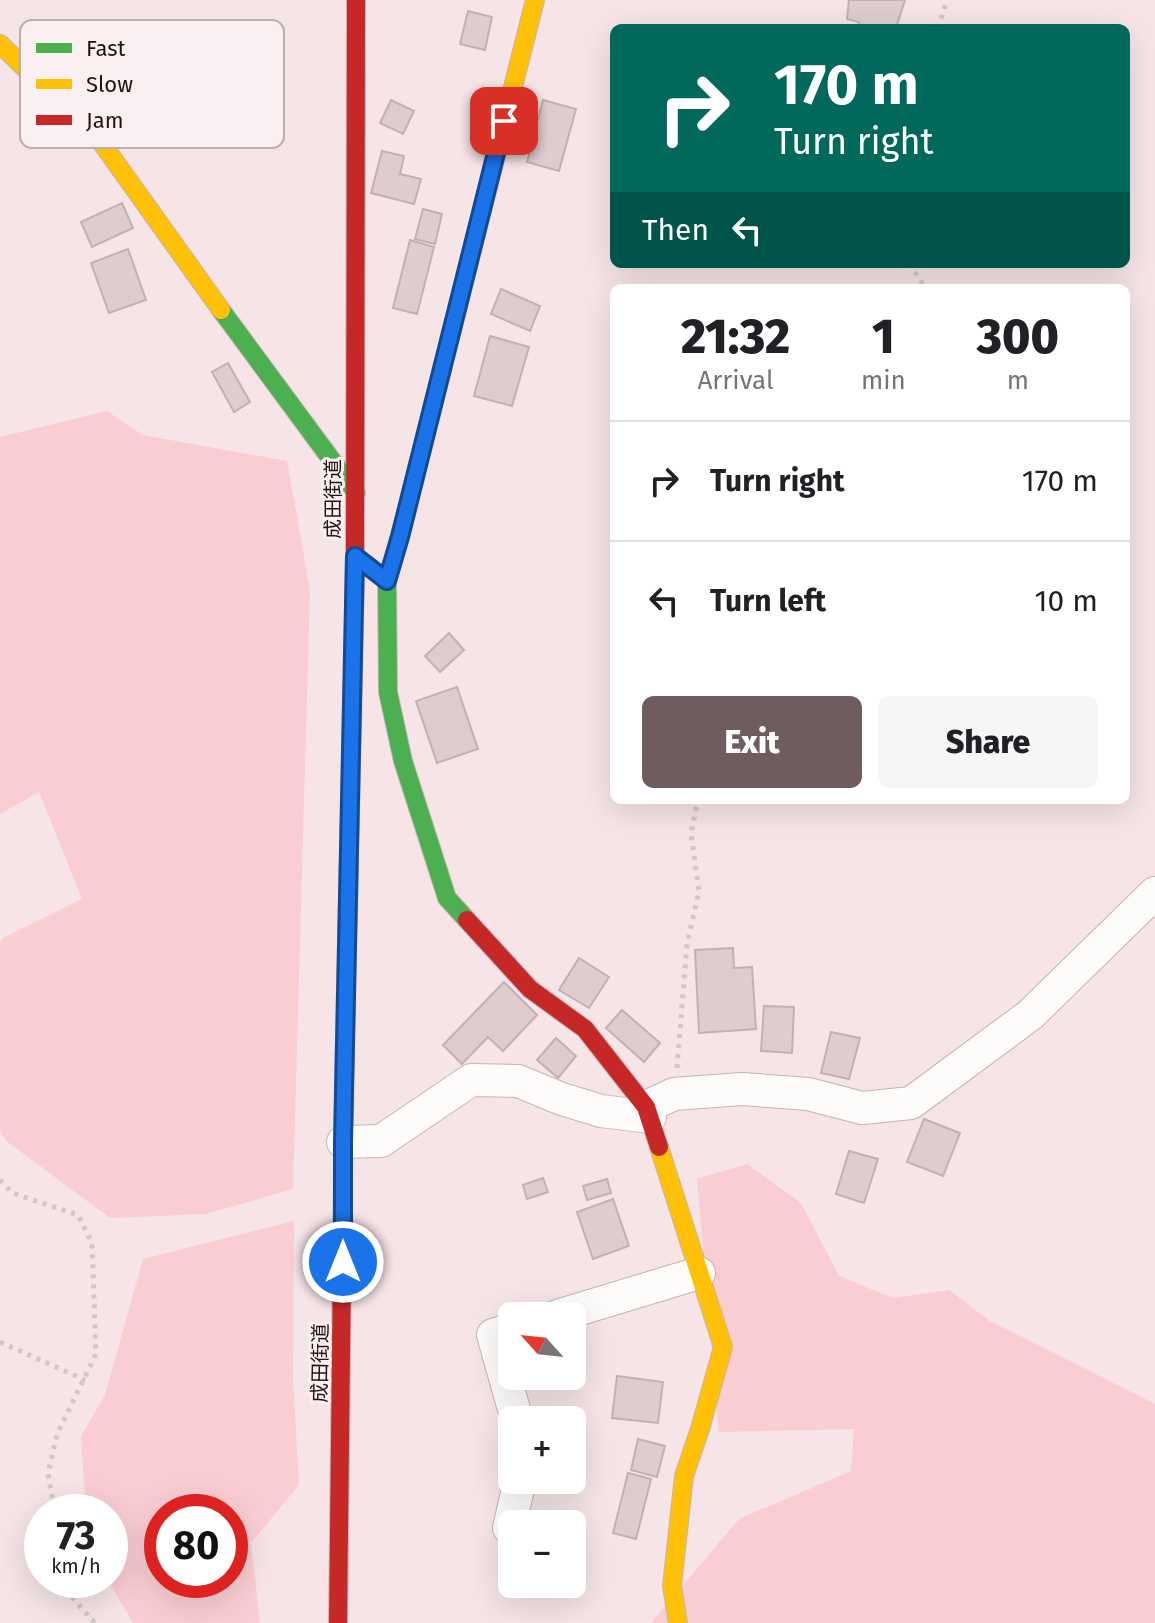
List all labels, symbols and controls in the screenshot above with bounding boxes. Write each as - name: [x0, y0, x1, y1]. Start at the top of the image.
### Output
- legend: [20, 20, 284, 148]
- text: Fast: [86, 35, 126, 62]
- text: 170 m: [774, 52, 919, 119]
- icon: right: [642, 56, 746, 160]
- text: Slow: [86, 71, 133, 98]
- pin: [470, 87, 538, 155]
- icon: arrive: [482, 99, 526, 143]
- text: Jam: [86, 107, 124, 134]
- text: Turn right: [774, 120, 934, 164]
- icon: left: [725, 208, 769, 252]
- text: Then: [642, 212, 709, 248]
- text: 21:32: [681, 308, 790, 366]
- text: 1: [872, 308, 895, 366]
- text: 300: [977, 308, 1059, 366]
- text: Arrival: [697, 365, 774, 396]
- text: min: [861, 365, 906, 396]
- text: m: [1007, 365, 1029, 396]
- street label: 成田街道: [321, 459, 345, 539]
- icon: right: [642, 459, 686, 503]
- text: Turn right: [710, 463, 845, 499]
- text: 170 m: [1022, 463, 1098, 499]
- icon: left: [642, 579, 686, 623]
- text: Turn left: [710, 583, 826, 619]
- text: 10 m: [1035, 583, 1098, 619]
- button: Exit: [642, 696, 862, 788]
- button: Share: [878, 696, 1098, 788]
- position arrow: [301, 1220, 385, 1304]
- north arrow: [498, 1302, 586, 1390]
- map controls: [498, 1302, 586, 1598]
- street label: 成田街道: [307, 1323, 333, 1403]
- button: +: [498, 1406, 586, 1494]
- speed limit sign: 80: [144, 1494, 248, 1598]
- button: −: [498, 1510, 586, 1598]
- text: 73: [56, 1512, 96, 1560]
- text: km/h: [51, 1554, 101, 1578]

